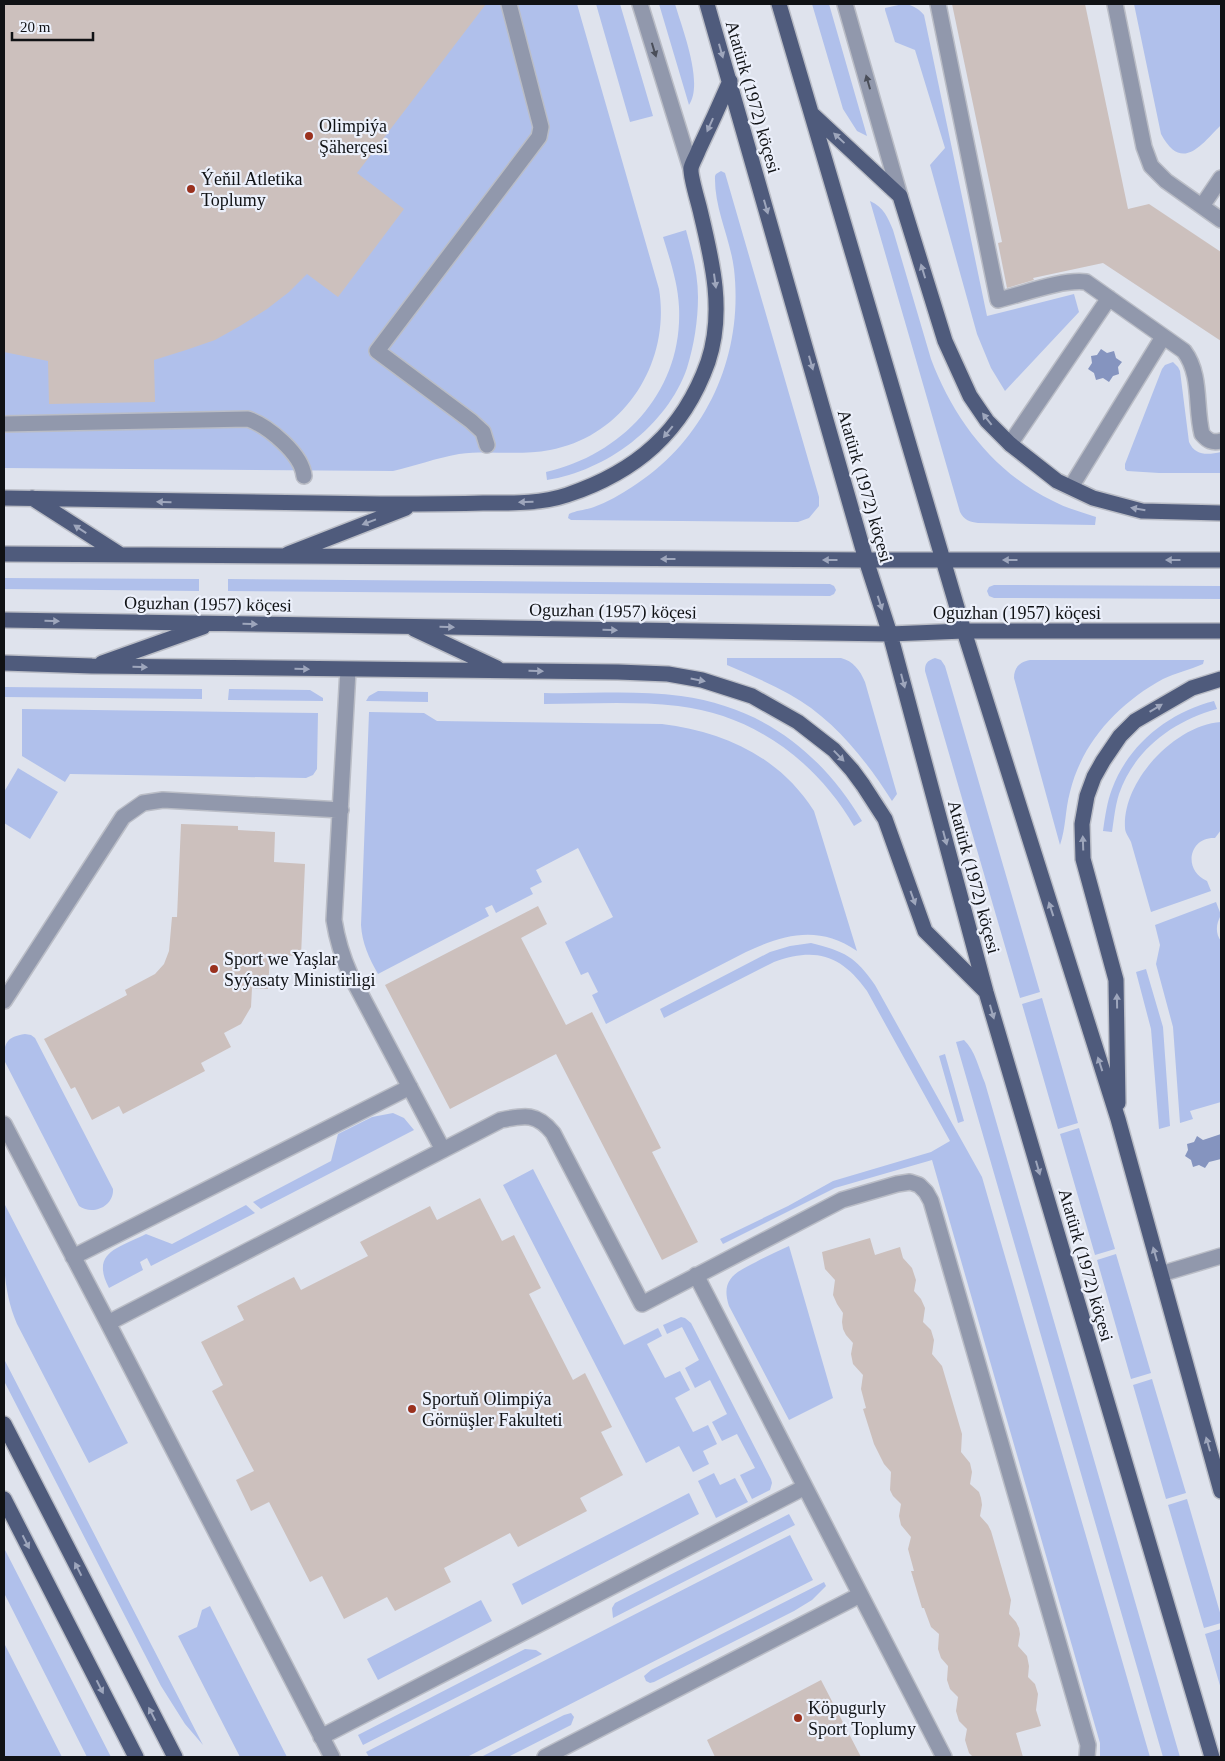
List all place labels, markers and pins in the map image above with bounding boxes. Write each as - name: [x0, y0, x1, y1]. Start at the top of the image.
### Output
- place label: Olimpiýa Şäherçesi: [319, 116, 388, 157]
- marker: Olimpiýa Şäherçesi: [303, 130, 315, 142]
- place label: Ýeňil Atletika Toplumy: [201, 168, 302, 210]
- marker: Ýeňil Atletika Toplumy: [185, 183, 197, 195]
- place label: Sport we Yaşlar Syýasaty Ministirligi: [224, 949, 376, 990]
- marker: Sport we Yaşlar Syýasaty Ministirligi: [208, 963, 220, 975]
- place label: Sportuň Olimpiýa Görnüşler Fakulteti: [422, 1389, 562, 1430]
- marker: Sportuň Olimpiýa Görnüşler Fakulteti: [406, 1403, 418, 1415]
- place label: Köpugurly Sport Toplumy: [808, 1698, 916, 1739]
- marker: Köpugurly Sport Toplumy: [792, 1712, 804, 1724]

